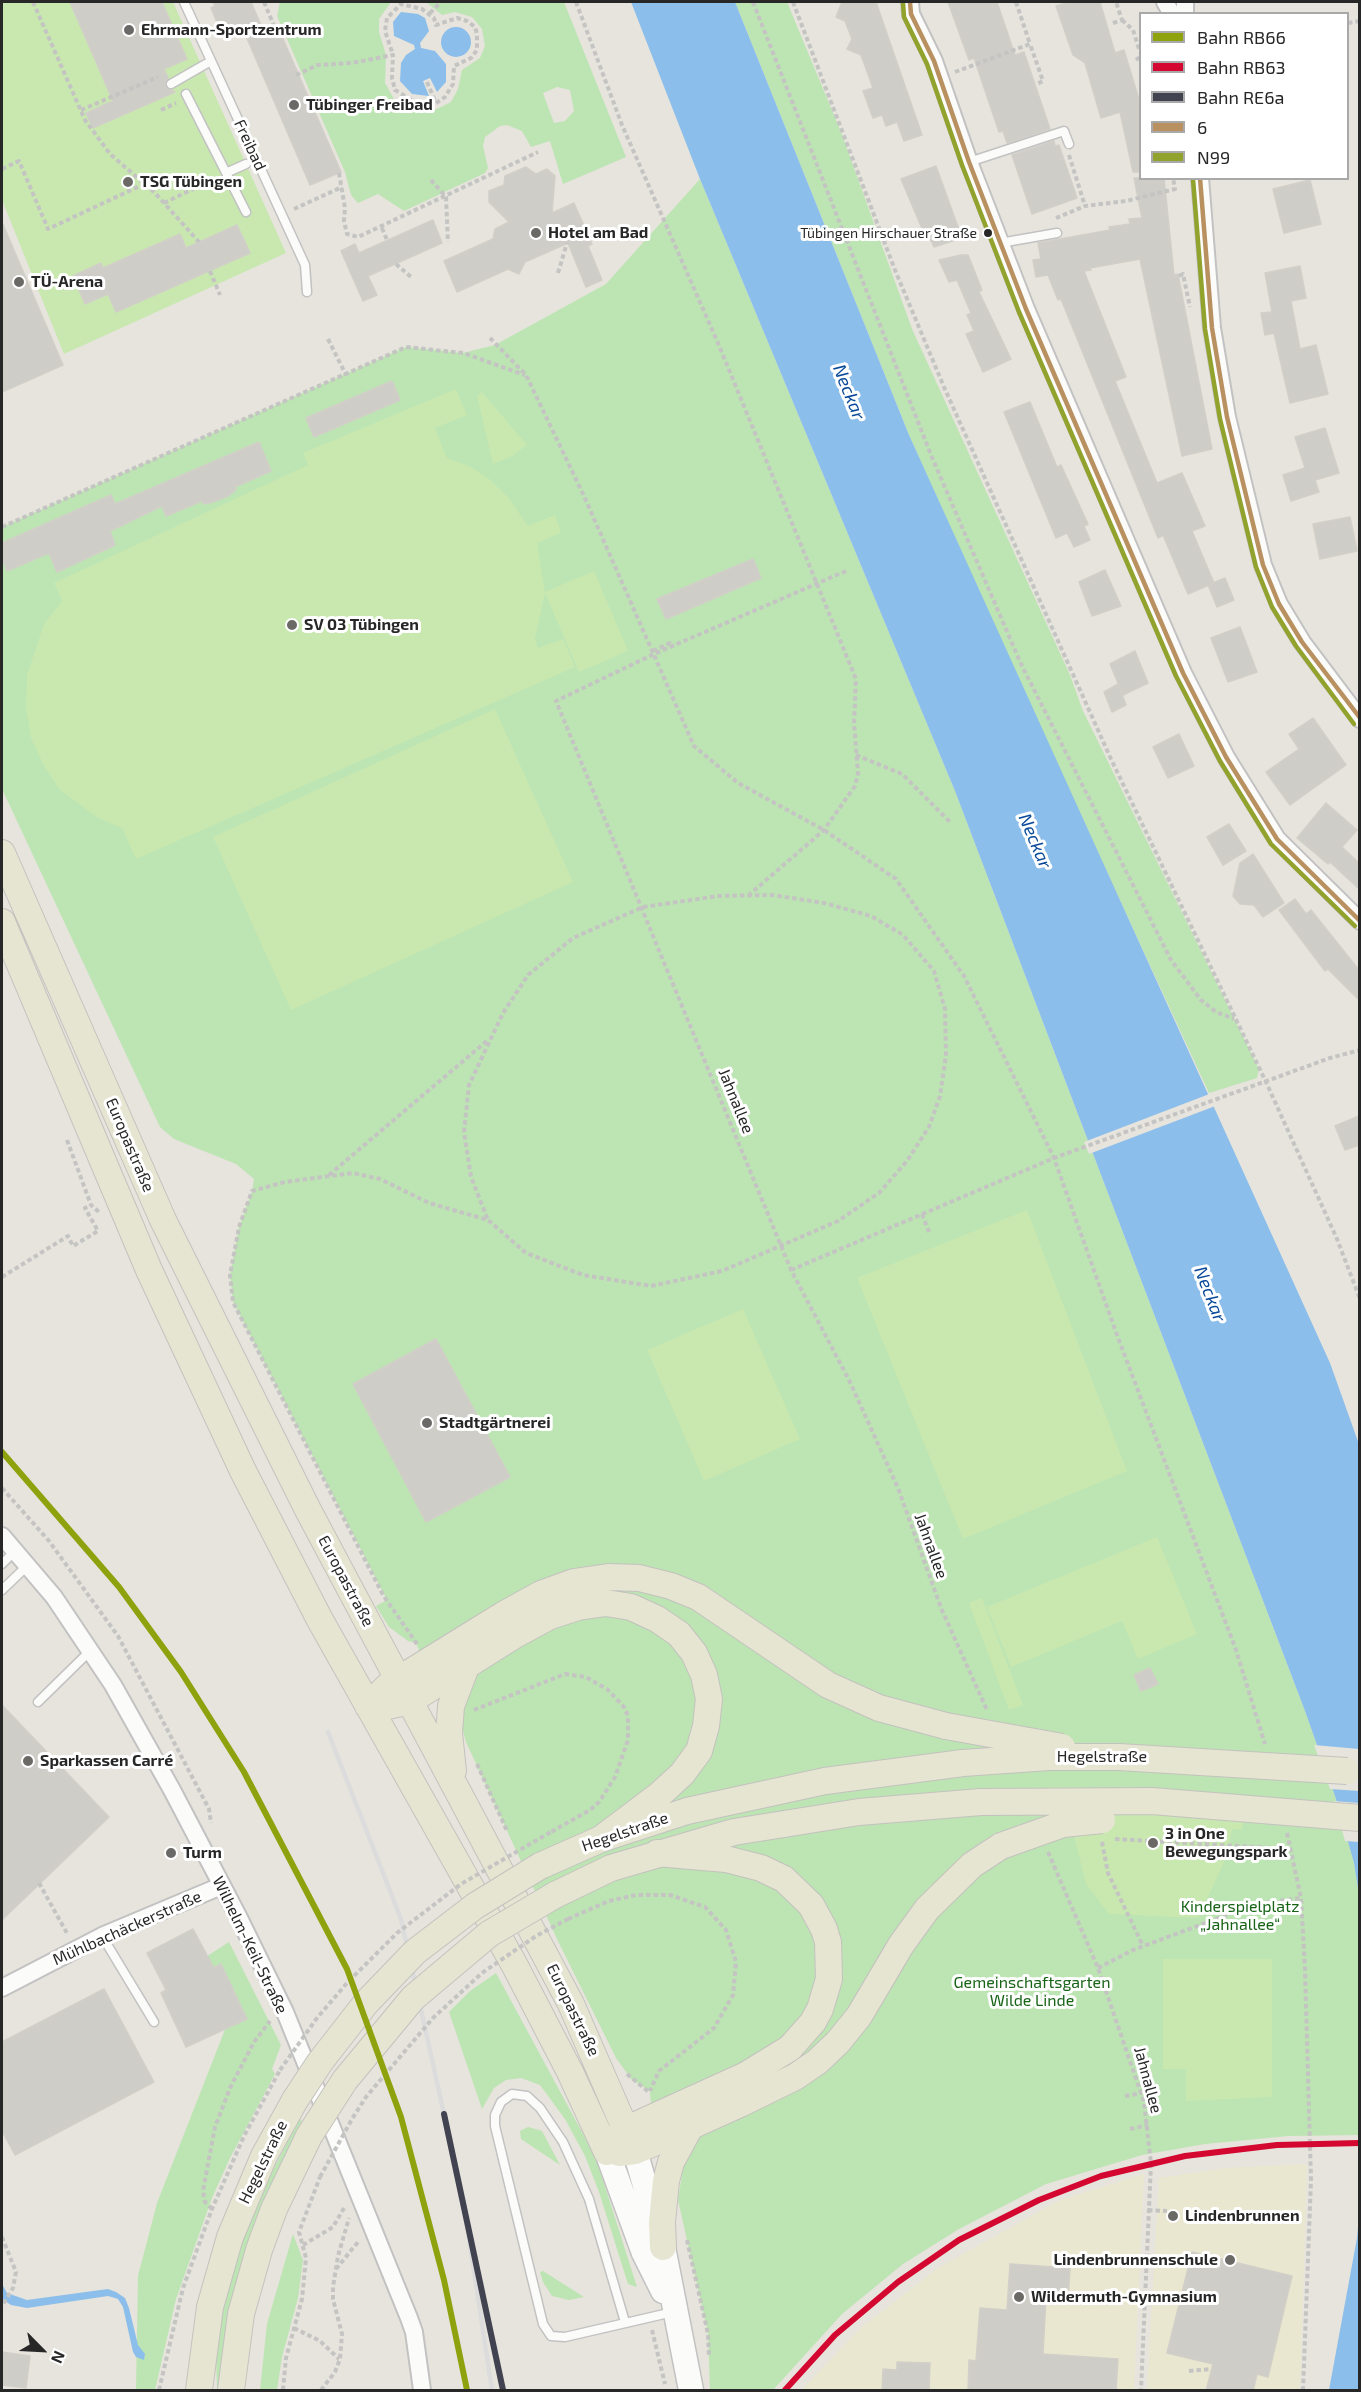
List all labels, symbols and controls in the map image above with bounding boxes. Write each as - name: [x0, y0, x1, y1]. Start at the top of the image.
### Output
- legend: [1139, 12, 1349, 180]
- place label: Ehrmann-Sportzentrum: [141, 20, 321, 40]
- marker: Ehrmann-Sportzentrum: [122, 23, 136, 37]
- text: Bahn RB66: [1197, 26, 1286, 48]
- text: Bahn RB63: [1197, 56, 1286, 78]
- text: Bahn RE6a: [1197, 86, 1284, 108]
- place label: Tübinger Freibad: [306, 95, 433, 115]
- marker: Tübinger Freibad: [287, 98, 301, 112]
- street label: Freibad: [230, 116, 270, 174]
- text: 6: [1197, 116, 1207, 138]
- text: N99: [1197, 146, 1230, 168]
- place label: TSG Tübingen: [140, 172, 242, 192]
- marker: TSG Tübingen: [121, 175, 135, 189]
- place label: Hotel am Bad: [548, 223, 648, 243]
- place label: Tübingen Hirschauer Straße: [800, 225, 977, 241]
- marker: Hotel am Bad: [529, 226, 543, 240]
- marker: Tübingen Hirschauer Straße: [982, 227, 994, 239]
- place label: TÜ-Arena: [31, 272, 103, 292]
- marker: TÜ-Arena: [12, 275, 26, 289]
- water label: Neckar: [828, 361, 870, 423]
- place label: SV 03 Tübingen: [304, 615, 419, 635]
- marker: SV 03 Tübingen: [285, 618, 299, 632]
- water label: Neckar: [1014, 810, 1056, 872]
- street label: Jahnallee: [714, 1066, 758, 1136]
- street label: Europastraße: [102, 1095, 158, 1195]
- water label: Neckar: [1190, 1263, 1230, 1325]
- place label: Stadtgärtnerei: [439, 1413, 551, 1433]
- marker: Stadtgärtnerei: [420, 1416, 434, 1430]
- street label: Jahnallee: [910, 1511, 952, 1581]
- street label: Europastraße: [314, 1532, 378, 1630]
- street label: Hegelstraße: [1057, 1747, 1147, 1767]
- place label: Sparkassen Carré: [40, 1751, 173, 1771]
- marker: Sparkassen Carré: [21, 1754, 35, 1768]
- street label: Hegelstraße: [579, 1808, 671, 1856]
- place label: 3 in One Bewegungspark: [1165, 1824, 1287, 1862]
- marker: 3 in One Bewegungspark: [1146, 1836, 1160, 1850]
- place label: Turm: [183, 1843, 222, 1863]
- marker: Turm: [164, 1846, 178, 1860]
- street label: Wilhelm-Keil-Straße: [208, 1873, 292, 2017]
- street label: Mühlbachäckerstraße: [50, 1887, 204, 1969]
- park label: Kinderspielplatz „Jahnallee“: [1181, 1897, 1299, 1935]
- street label: Europastraße: [542, 1961, 604, 2059]
- park label: Gemeinschaftsgarten Wilde Linde: [954, 1973, 1110, 2011]
- street label: Jahnallee: [1130, 2045, 1166, 2115]
- street label: Hegelstraße: [235, 2117, 291, 2207]
- place label: Lindenbrunnen: [1185, 2206, 1299, 2226]
- marker: Lindenbrunnen: [1166, 2209, 1180, 2223]
- place label: Lindenbrunnenschule: [1053, 2250, 1218, 2270]
- marker: Lindenbrunnenschule: [1223, 2253, 1237, 2267]
- place label: Wildermuth-Gymnasium: [1031, 2287, 1217, 2307]
- marker: Wildermuth-Gymnasium: [1012, 2290, 1026, 2304]
- north arrow: [12, 2320, 72, 2380]
- text: N: [48, 2348, 70, 2367]

